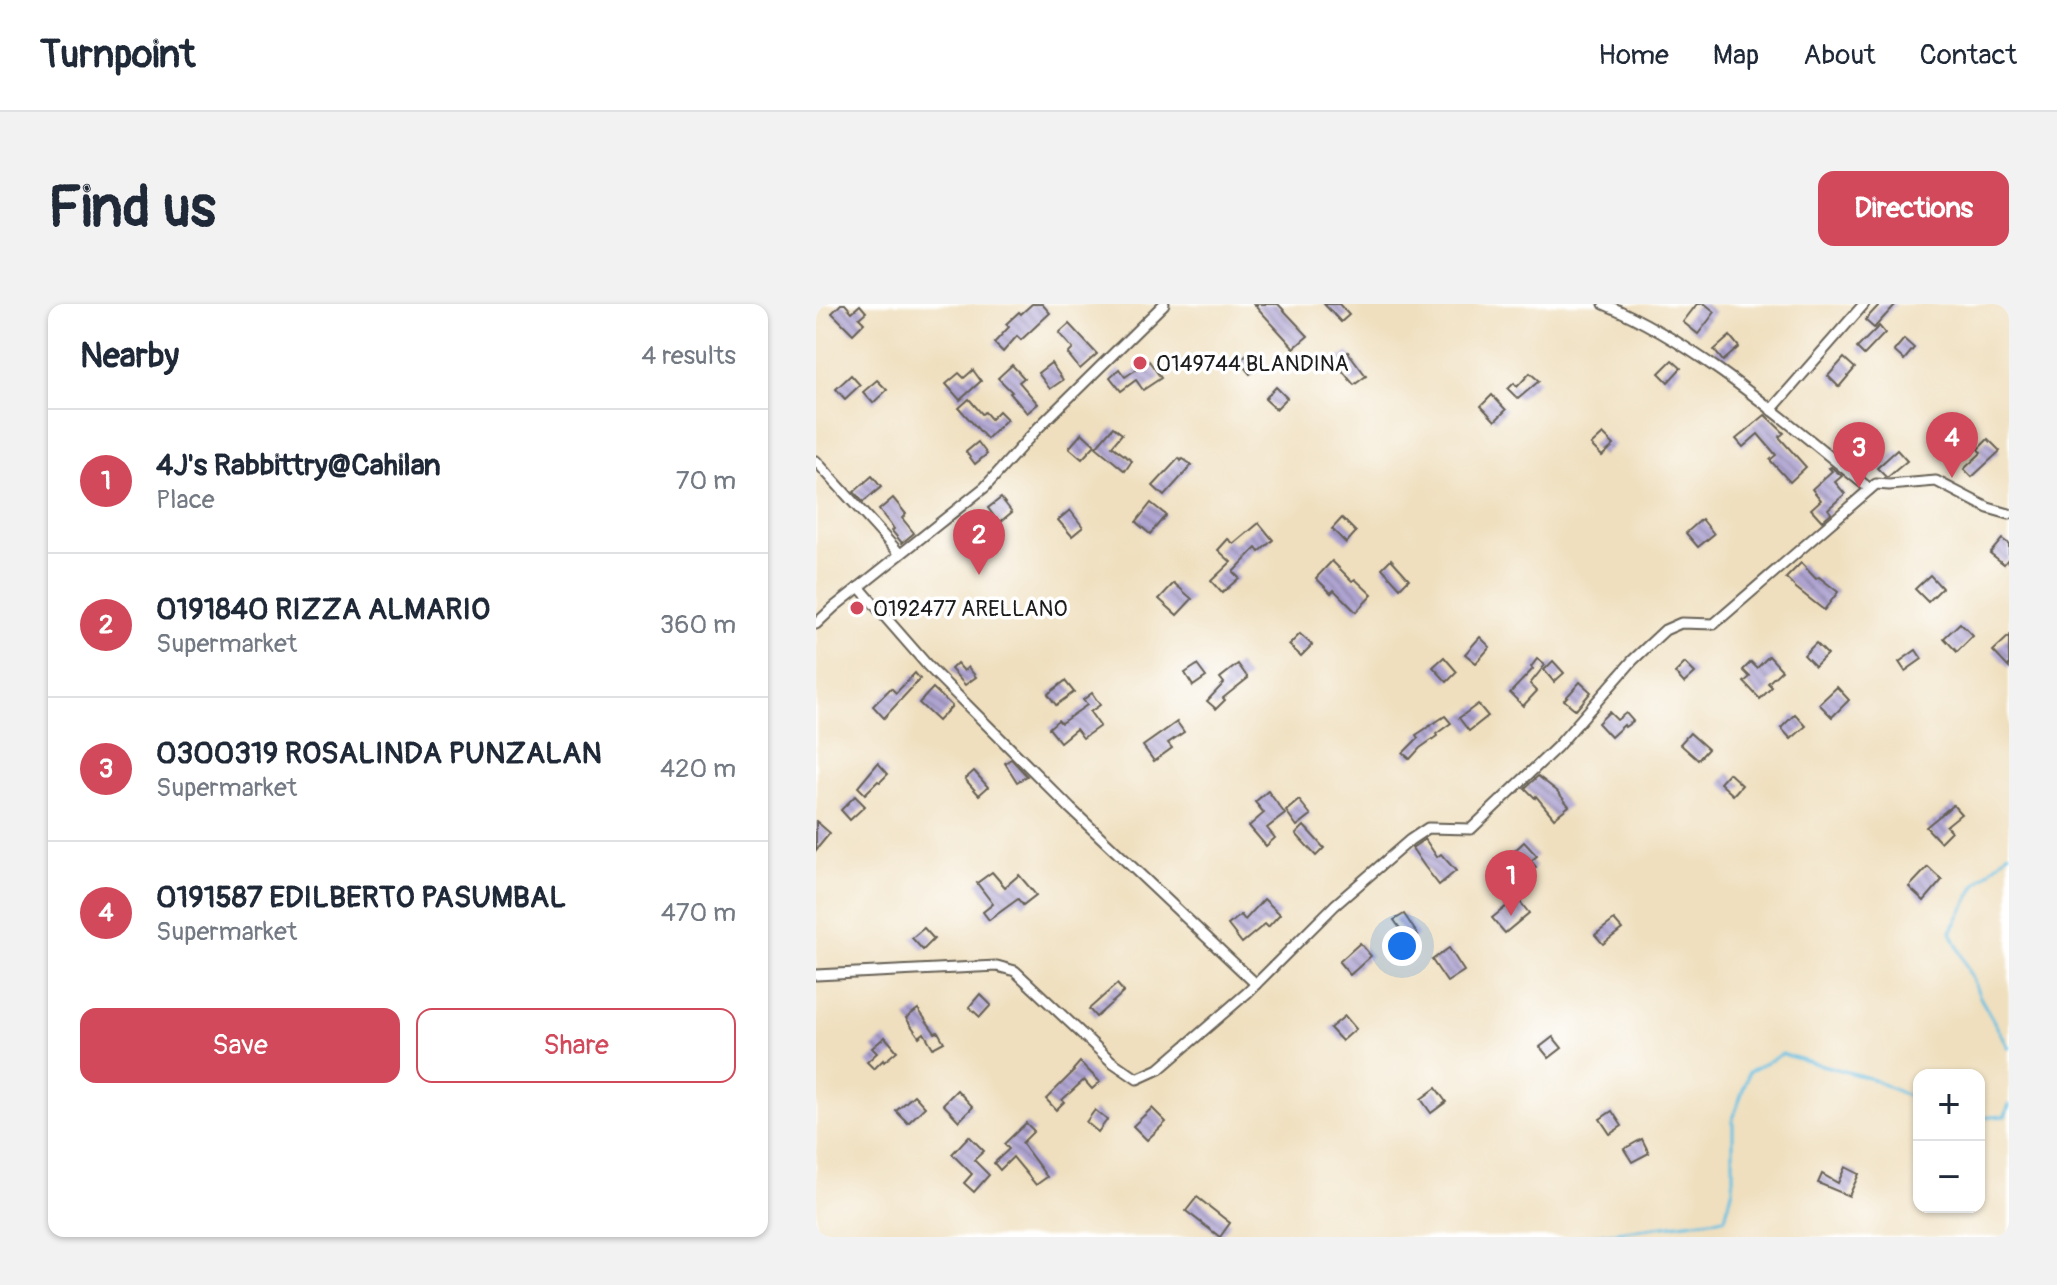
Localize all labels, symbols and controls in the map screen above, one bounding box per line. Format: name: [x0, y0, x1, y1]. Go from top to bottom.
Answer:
text: Turnpoint: [40, 31, 195, 79]
text: Home: [1598, 38, 1669, 73]
text: Map: [1713, 38, 1759, 73]
text: About: [1803, 38, 1876, 73]
text: Contact: [1920, 38, 2017, 73]
button: Directions: [1818, 171, 2009, 246]
text: Find us: [48, 174, 216, 243]
text: Nearby: [80, 335, 179, 378]
text: 4 results: [641, 340, 736, 372]
place label: 0149744 BLANDINA: [1156, 350, 1349, 378]
marker: 0149744 BLANDINA: [1131, 354, 1149, 372]
pin: 4: [1926, 412, 1978, 478]
pin: 3: [1833, 422, 1885, 488]
text: 4J's Rabbittry@Cahilan: [156, 447, 441, 484]
text: 1: [101, 465, 111, 497]
text: 70 m: [676, 465, 736, 497]
text: Place: [156, 484, 215, 516]
pin: 2: [953, 509, 1005, 575]
text: 0191840 RIZZA ALMARIO: [156, 591, 490, 628]
place label: 0192477 ARELLANO: [873, 595, 1067, 623]
marker: 0192477 ARELLANO: [848, 599, 866, 617]
text: 2: [99, 609, 113, 641]
text: 360 m: [660, 609, 736, 641]
text: Supermarket: [156, 628, 297, 660]
text: 0300319 ROSALINDA PUNZALAN: [156, 735, 602, 772]
text: 3: [99, 753, 113, 785]
text: 420 m: [660, 753, 736, 785]
text: Supermarket: [156, 772, 297, 804]
pin: 1: [1485, 850, 1537, 916]
text: 0191587 EDILBERTO PASUMBAL: [156, 879, 566, 916]
text: 4: [98, 897, 114, 929]
text: 470 m: [661, 897, 736, 929]
text: Supermarket: [156, 916, 297, 948]
your location: [1382, 926, 1422, 966]
button: Save: [80, 1008, 400, 1083]
button: Share: [416, 1008, 736, 1083]
map controls: [1913, 1069, 1985, 1213]
button: +: [1913, 1069, 1985, 1141]
button: −: [1913, 1141, 1985, 1213]

